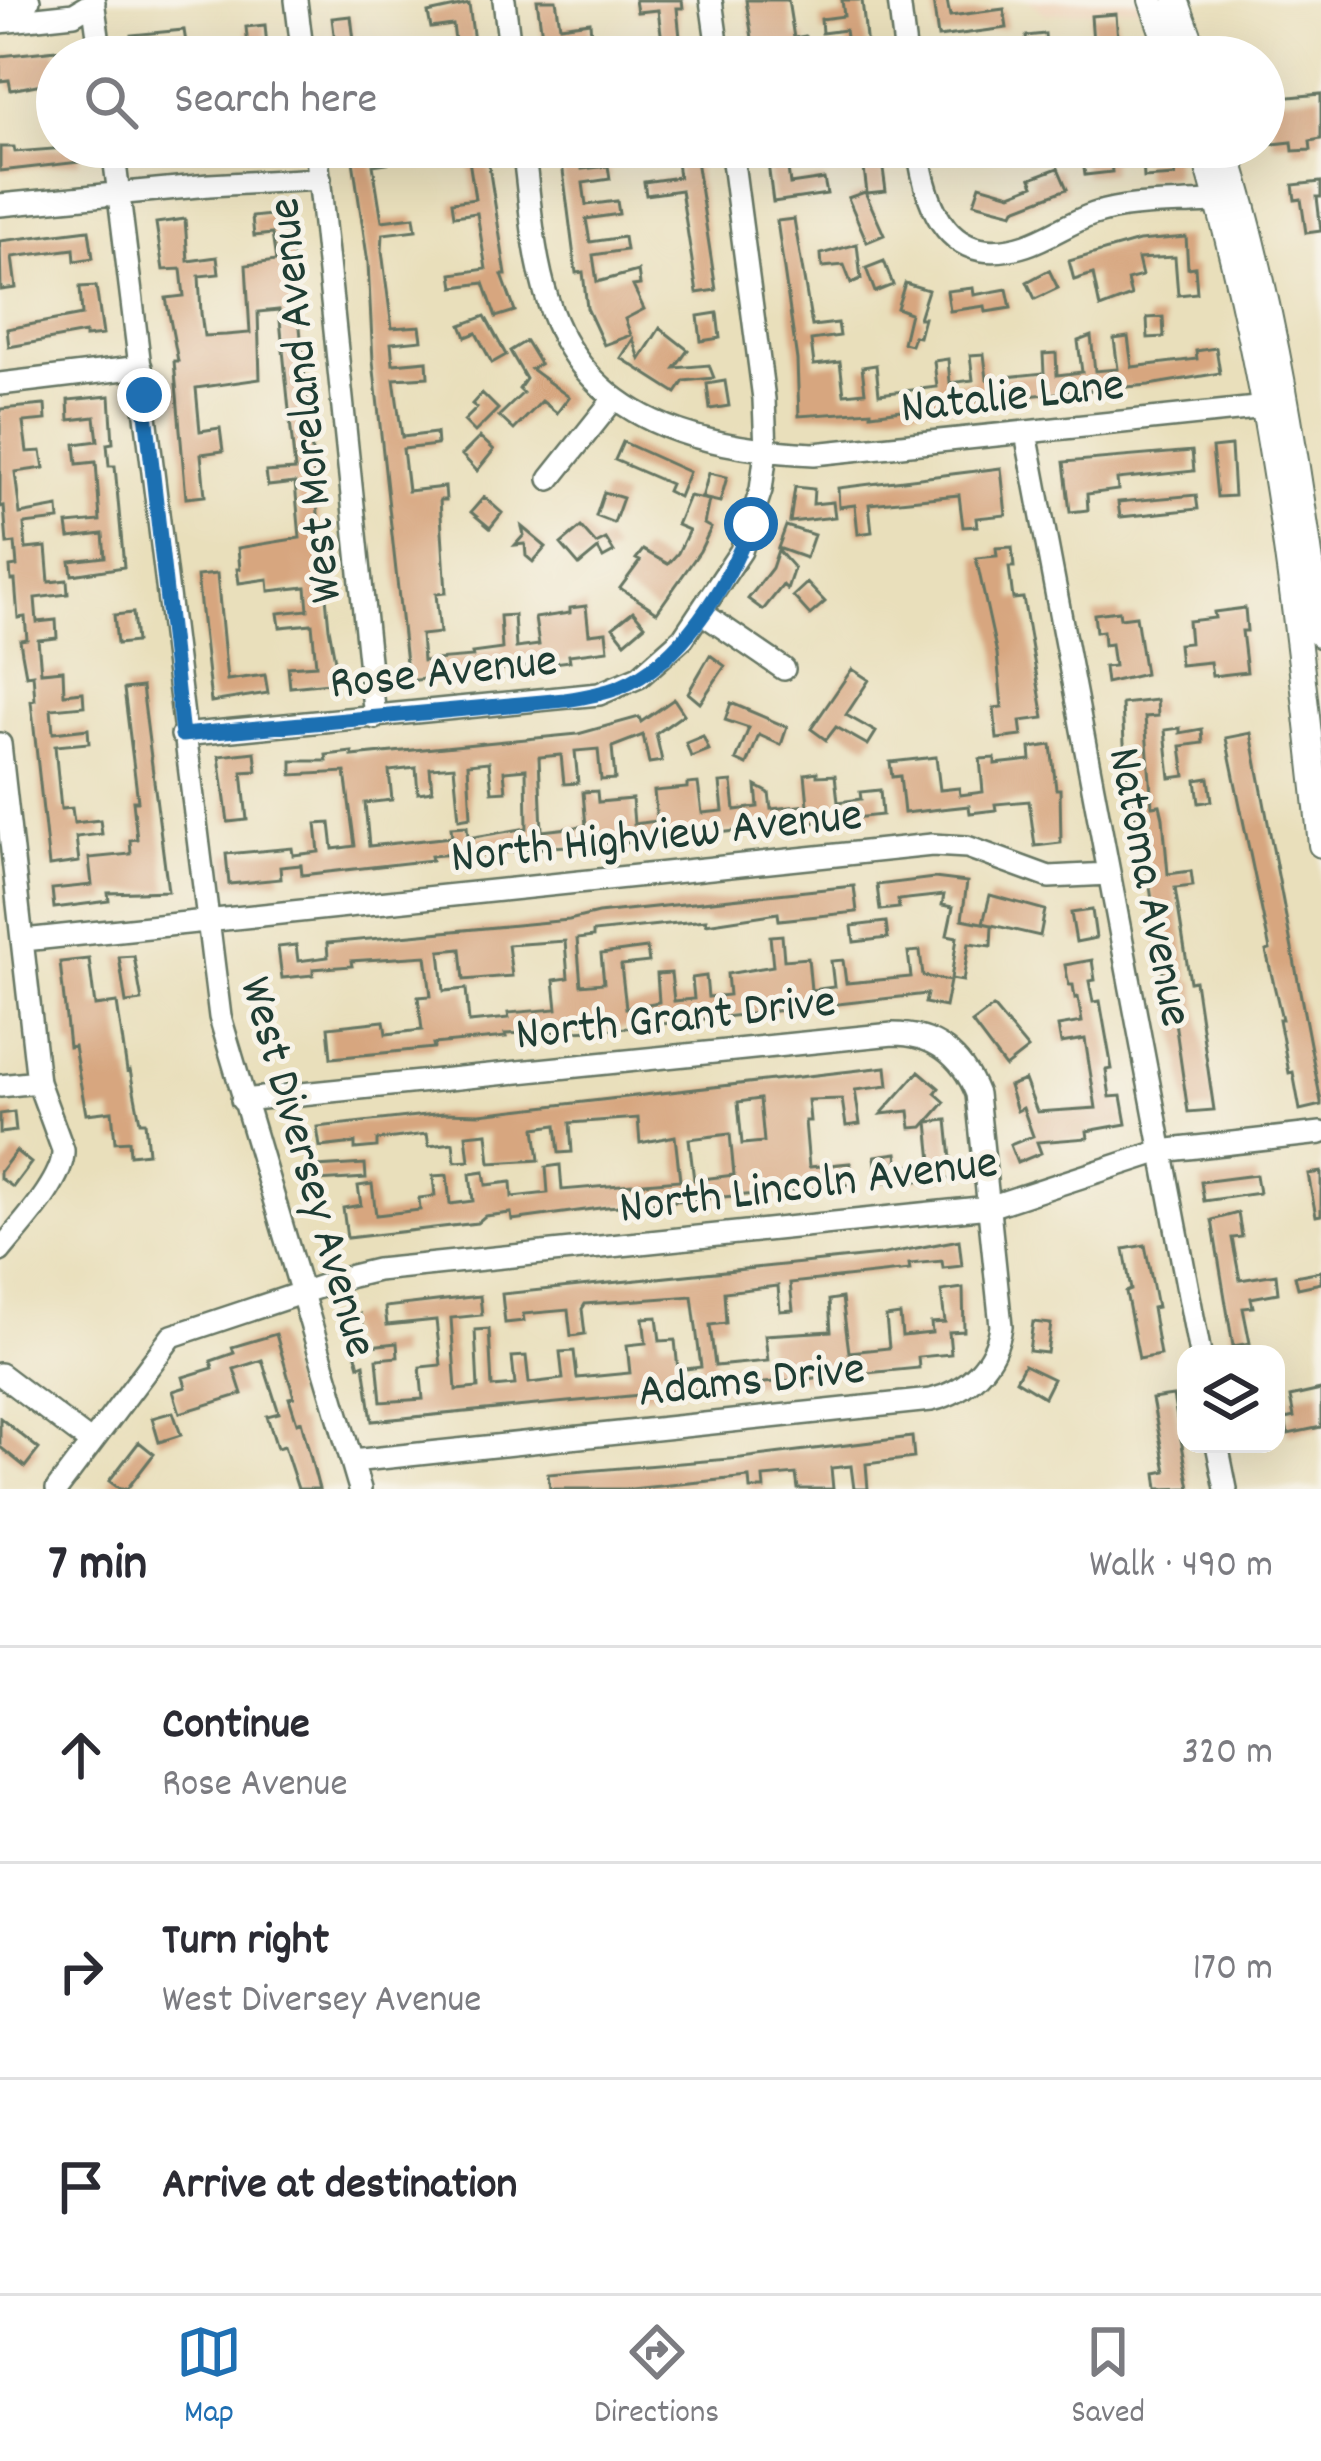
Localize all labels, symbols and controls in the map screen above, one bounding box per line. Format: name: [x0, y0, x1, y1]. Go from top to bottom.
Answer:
search box: [36, 36, 1285, 168]
icon: search: [78, 69, 144, 135]
text: Search here: [174, 70, 377, 134]
street label: West Moreland Avenue: [253, 194, 364, 606]
street label: Natalie Lane: [898, 353, 1128, 445]
route end: [117, 368, 171, 422]
route start: [724, 497, 778, 551]
street label: Rose Avenue: [327, 629, 561, 722]
street label: Natoma Avenue: [1086, 742, 1208, 1033]
street label: North Highview Avenue: [448, 784, 866, 895]
street label: West Diversey Avenue: [217, 970, 392, 1367]
street label: North Grant Drive: [512, 970, 839, 1073]
street label: North Lincoln Avenue: [616, 1131, 1002, 1246]
street label: Adams Drive: [635, 1337, 869, 1430]
map controls: [1177, 1345, 1285, 1453]
button: layers: [1177, 1345, 1285, 1453]
text: 7 min: [48, 1531, 147, 1603]
text: Walk · 490 m: [1089, 1540, 1273, 1595]
text: Continue: [162, 1695, 310, 1759]
icon: ahead: [48, 1722, 114, 1788]
text: 320 m: [1182, 1727, 1273, 1782]
text: Rose Avenue: [162, 1759, 348, 1814]
text: Turn right: [162, 1911, 329, 1975]
icon: right: [48, 1938, 114, 2004]
text: 170 m: [1193, 1943, 1273, 1998]
text: West Diversey Avenue: [162, 1975, 481, 2030]
icon: arrive: [48, 2154, 114, 2220]
text: Arrive at destination: [162, 2155, 517, 2219]
tab: Map: [176, 2319, 242, 2438]
tab: Directions: [594, 2319, 719, 2438]
tab: Saved: [1071, 2319, 1145, 2438]

